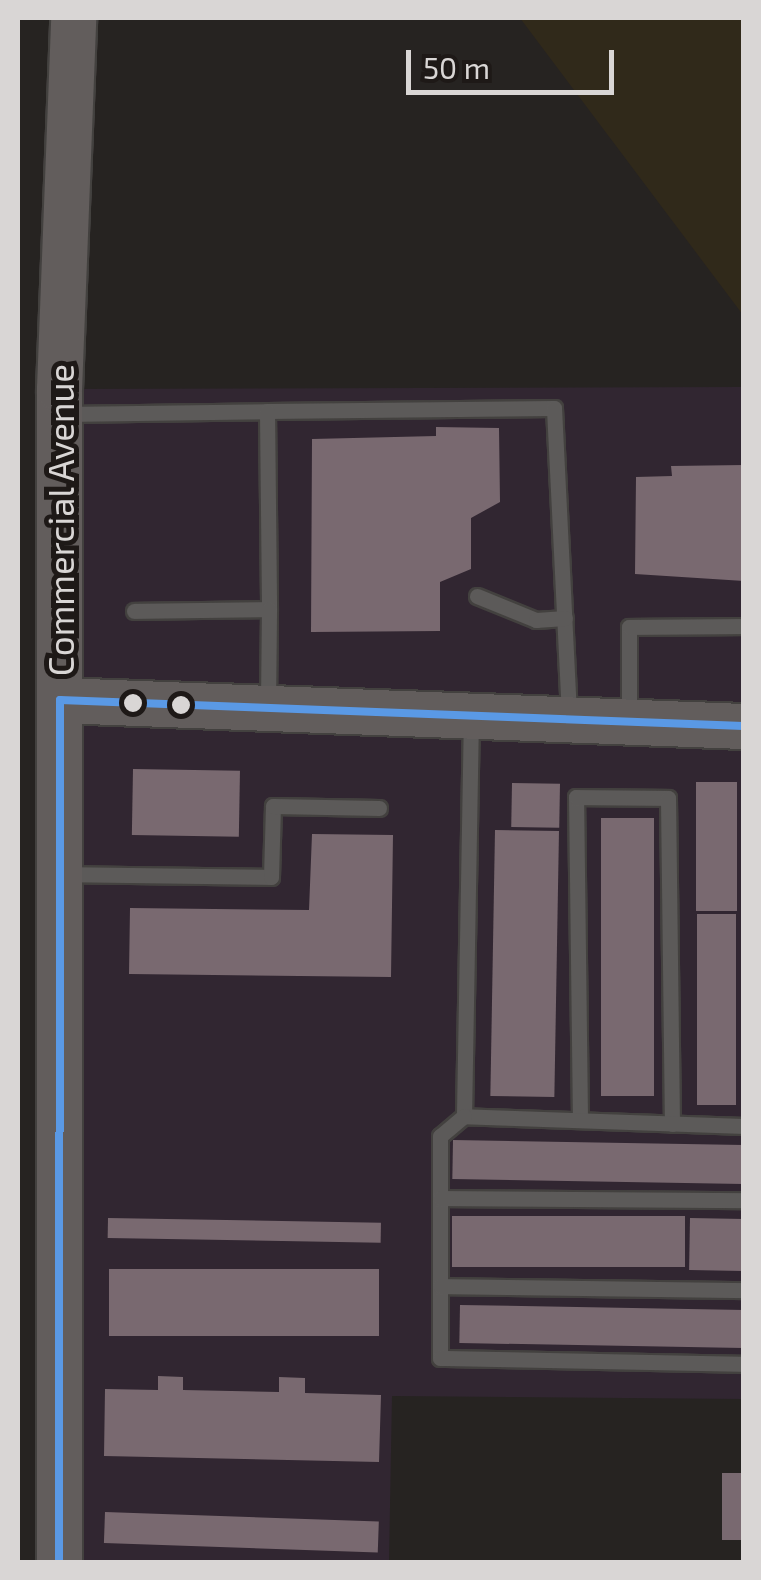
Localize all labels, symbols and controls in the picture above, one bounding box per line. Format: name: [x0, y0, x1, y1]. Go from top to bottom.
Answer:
scale bar: [411, 30, 618, 92]
text: 50 m: [423, 49, 490, 85]
street label: Commercial Avenue: [39, 363, 81, 677]
unlabelled marker: [123, 693, 143, 713]
unlabelled marker: [171, 695, 191, 715]

